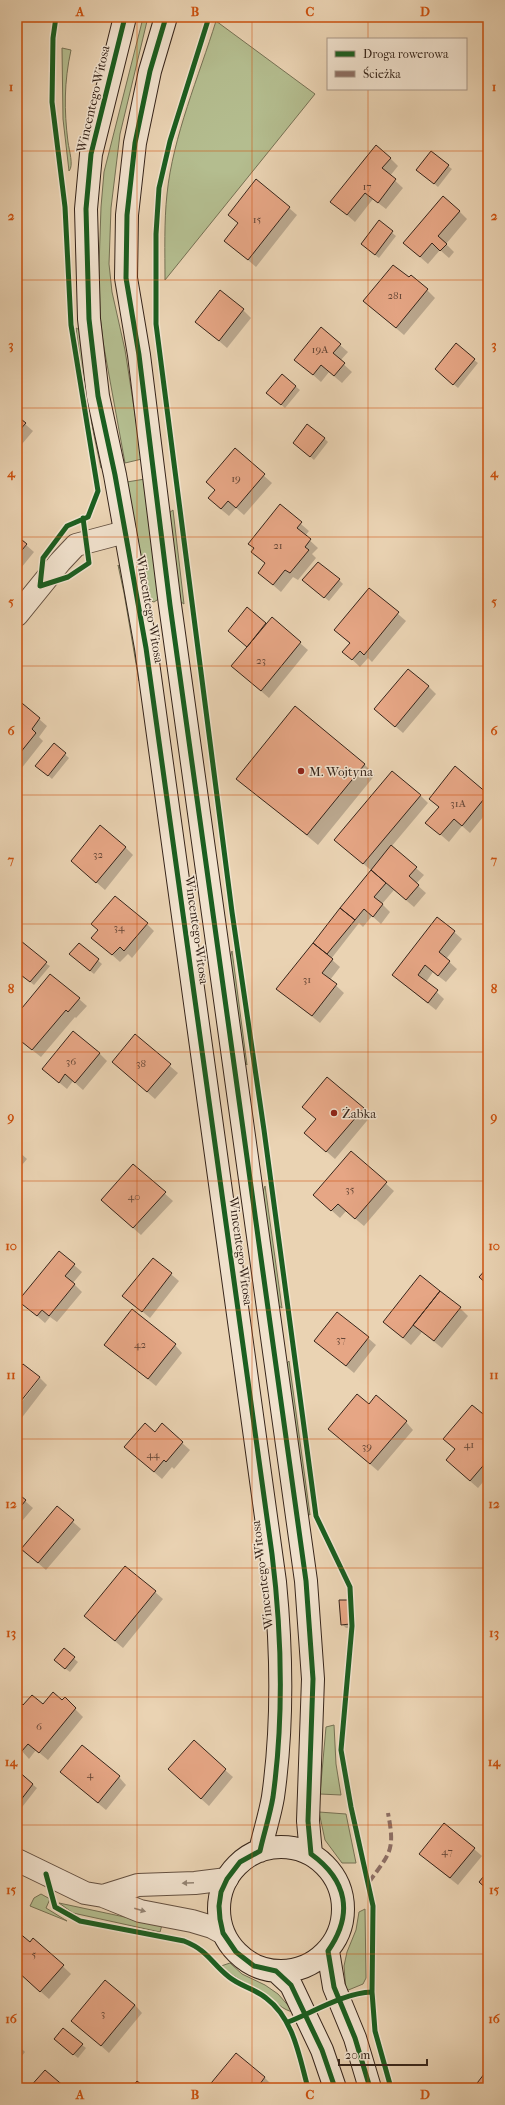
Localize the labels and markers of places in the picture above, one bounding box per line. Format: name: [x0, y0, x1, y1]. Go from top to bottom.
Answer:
place label: M. Wojtyna: [309, 764, 374, 779]
marker: M. Wojtyna: [296, 766, 306, 776]
place label: Żabka: [342, 1106, 377, 1121]
marker: Żabka: [329, 1108, 339, 1118]

